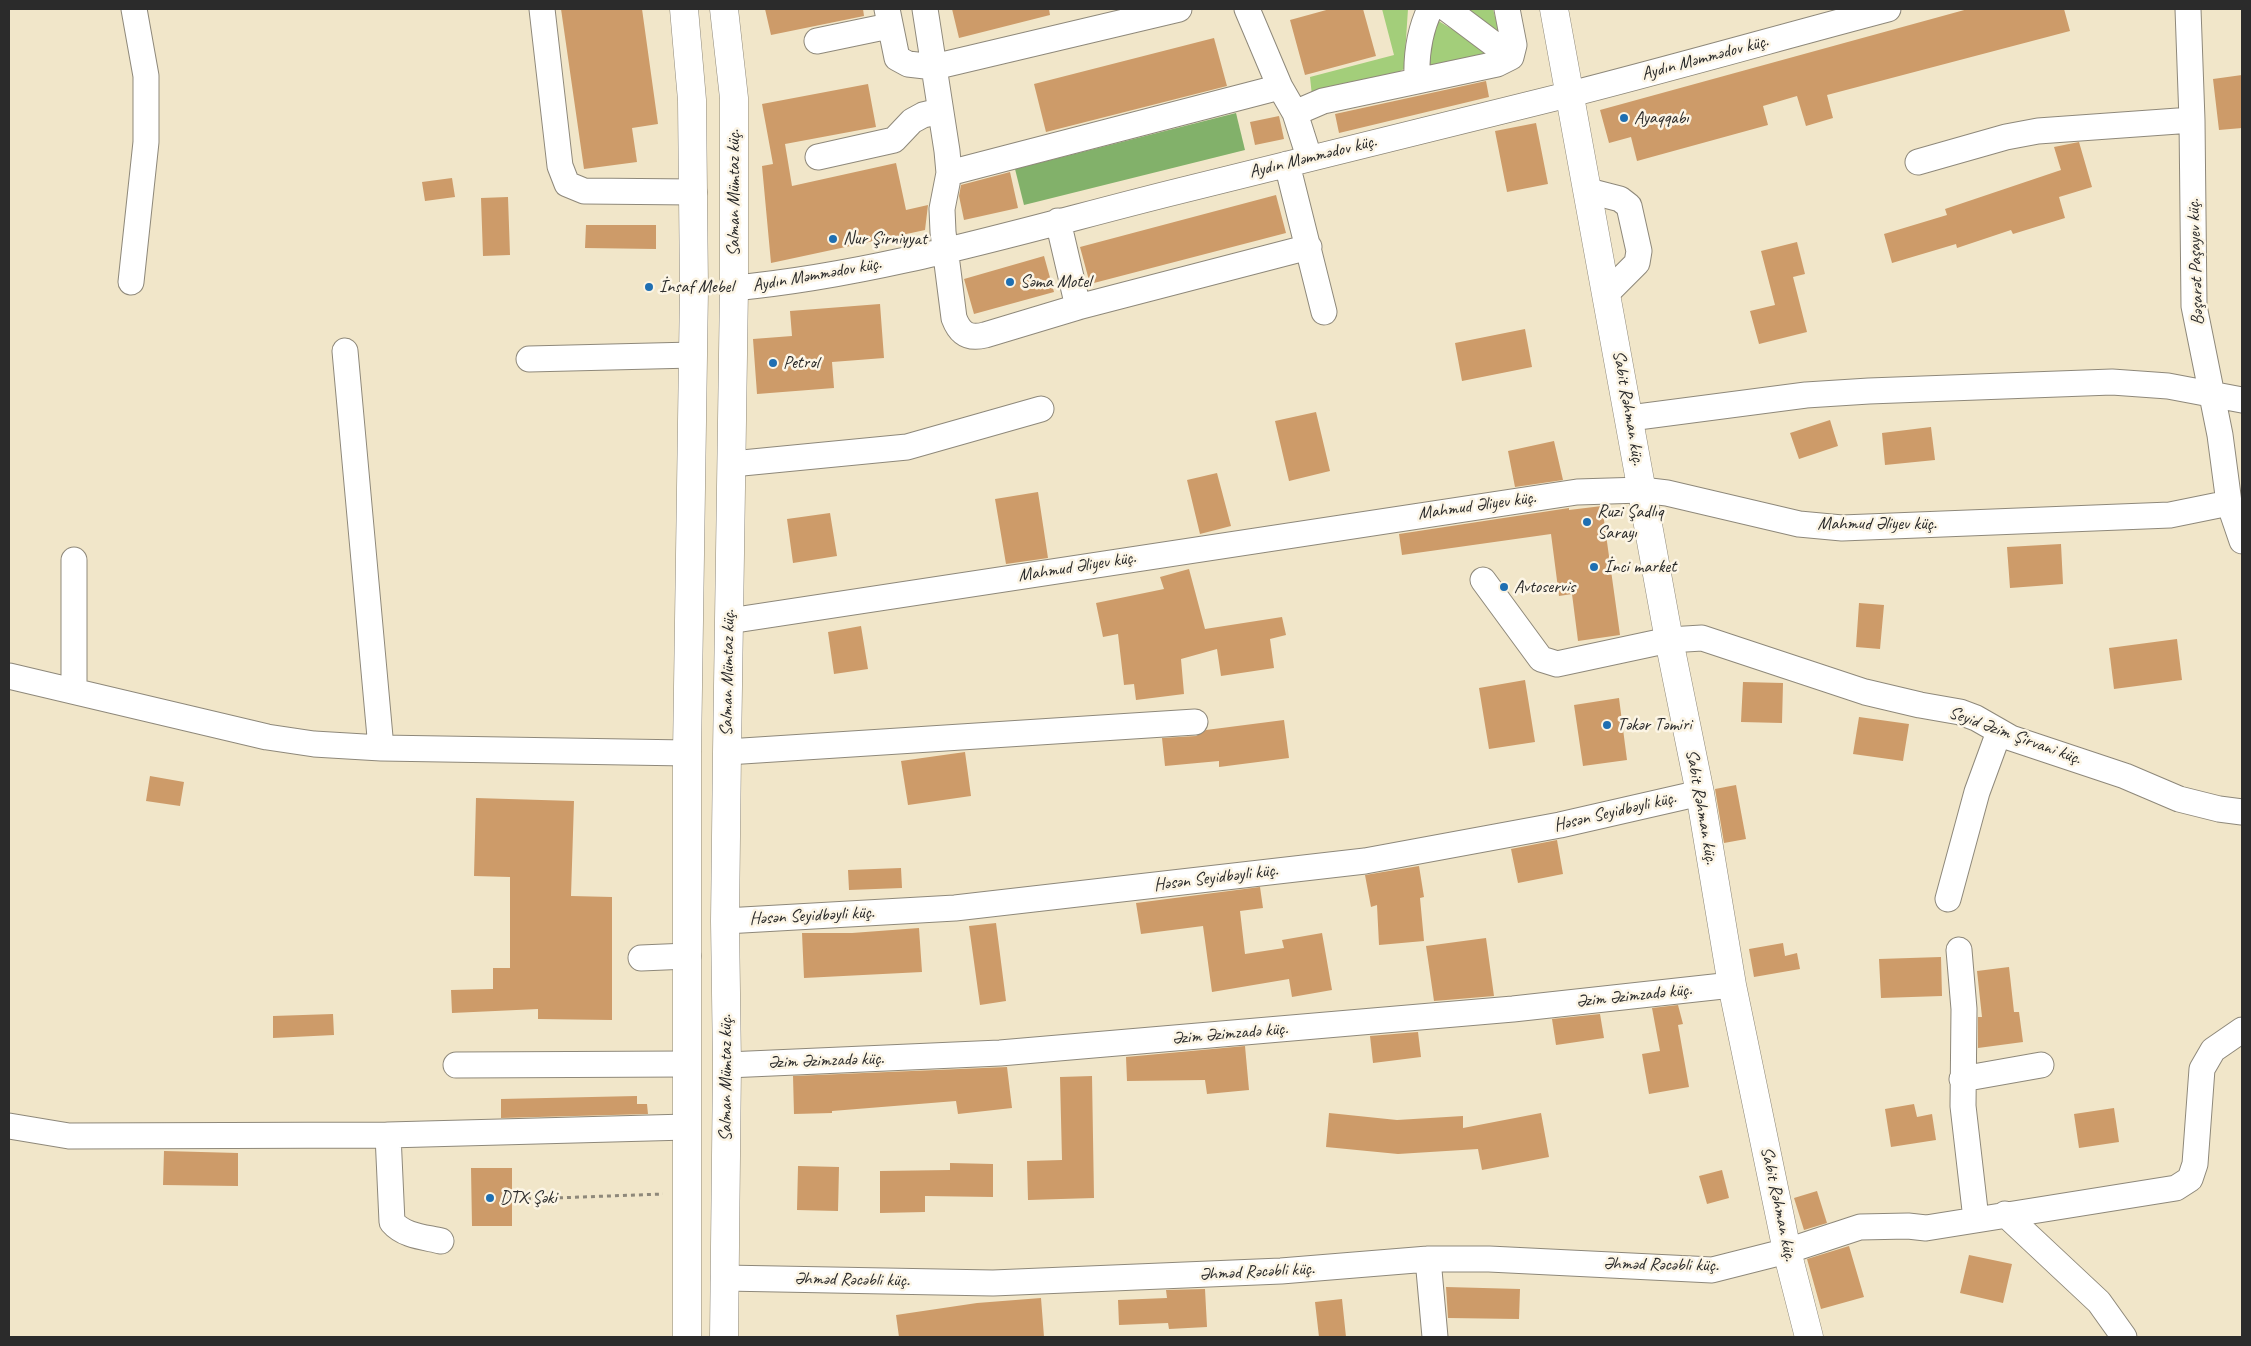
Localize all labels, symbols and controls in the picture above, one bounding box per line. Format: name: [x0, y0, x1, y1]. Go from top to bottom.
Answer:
street label: Aydın Məmmədov küç.: [1639, 31, 1771, 85]
place label: Ayaqqabı: [1634, 107, 1689, 129]
marker: Ayaqqabı: [1618, 112, 1630, 124]
street label: Salman Mümtaz küç.: [723, 130, 745, 256]
street label: Aydın Məmmədov küç.: [1247, 131, 1379, 183]
street label: Bəşarət Paşayev küç.: [2183, 198, 2209, 326]
place label: Nur Şirniyyat: [843, 228, 927, 250]
marker: Nur Şirniyyat: [827, 233, 839, 245]
street label: Aydın Məmmədov küç.: [751, 253, 883, 297]
place label: Səma Motel: [1020, 271, 1091, 293]
place label: İnsaf Mebel: [659, 276, 733, 298]
marker: Səma Motel: [1004, 276, 1016, 288]
marker: İnsaf Mebel: [643, 281, 655, 293]
street label: Sabit Rəhman küç.: [1607, 349, 1649, 467]
place label: Petrol: [783, 352, 819, 374]
marker: Petrol: [767, 357, 779, 369]
street label: Mahmud Əliyev küç.: [1417, 487, 1537, 525]
place label: Ruzi Şadlıq Sarayı: [1597, 501, 1664, 544]
street label: Mahmud Əliyev küç.: [1817, 513, 1937, 535]
marker: Ruzi Şadlıq Sarayı: [1581, 516, 1593, 528]
street label: Mahmud Əliyev küç.: [1016, 547, 1138, 587]
place label: İnci market: [1604, 556, 1676, 578]
marker: İnci market: [1588, 561, 1600, 573]
place label: Avtoservis: [1514, 576, 1575, 598]
marker: Avtoservis: [1498, 581, 1510, 593]
street label: Salman Mümtaz küç.: [716, 609, 740, 737]
street label: Seyid Əzim Şirvani küç.: [1946, 702, 2084, 770]
place label: Təkər Təmiri: [1617, 714, 1692, 736]
marker: Təkər Təmiri: [1601, 719, 1613, 731]
street label: Sabit Rəhman küç.: [1680, 748, 1722, 866]
street label: Həsən Seyidbəyli küç.: [1552, 787, 1678, 837]
street label: Həsən Seyidbəyli küç.: [1153, 860, 1279, 896]
street label: Həsən Seyidbəyli küç.: [749, 902, 875, 930]
street label: Əzim Əzimzadə küç.: [1575, 979, 1693, 1013]
street label: Salman Mümtaz küç.: [715, 1015, 737, 1141]
street label: Əzim Əzimzadə küç.: [1171, 1018, 1289, 1050]
street label: Əzim Əzimzadə küç.: [768, 1048, 884, 1074]
street label: Sabit Rəhman küç.: [1755, 1145, 1801, 1263]
place label: DTX Şəki: [500, 1187, 557, 1209]
marker: DTX Şəki: [484, 1192, 496, 1204]
street label: Əhməd Rəcəbli küç.: [1603, 1253, 1719, 1277]
street label: Əhməd Rəcəbli küç.: [1199, 1258, 1315, 1286]
street label: Əhməd Rəcəbli küç.: [794, 1268, 910, 1292]

